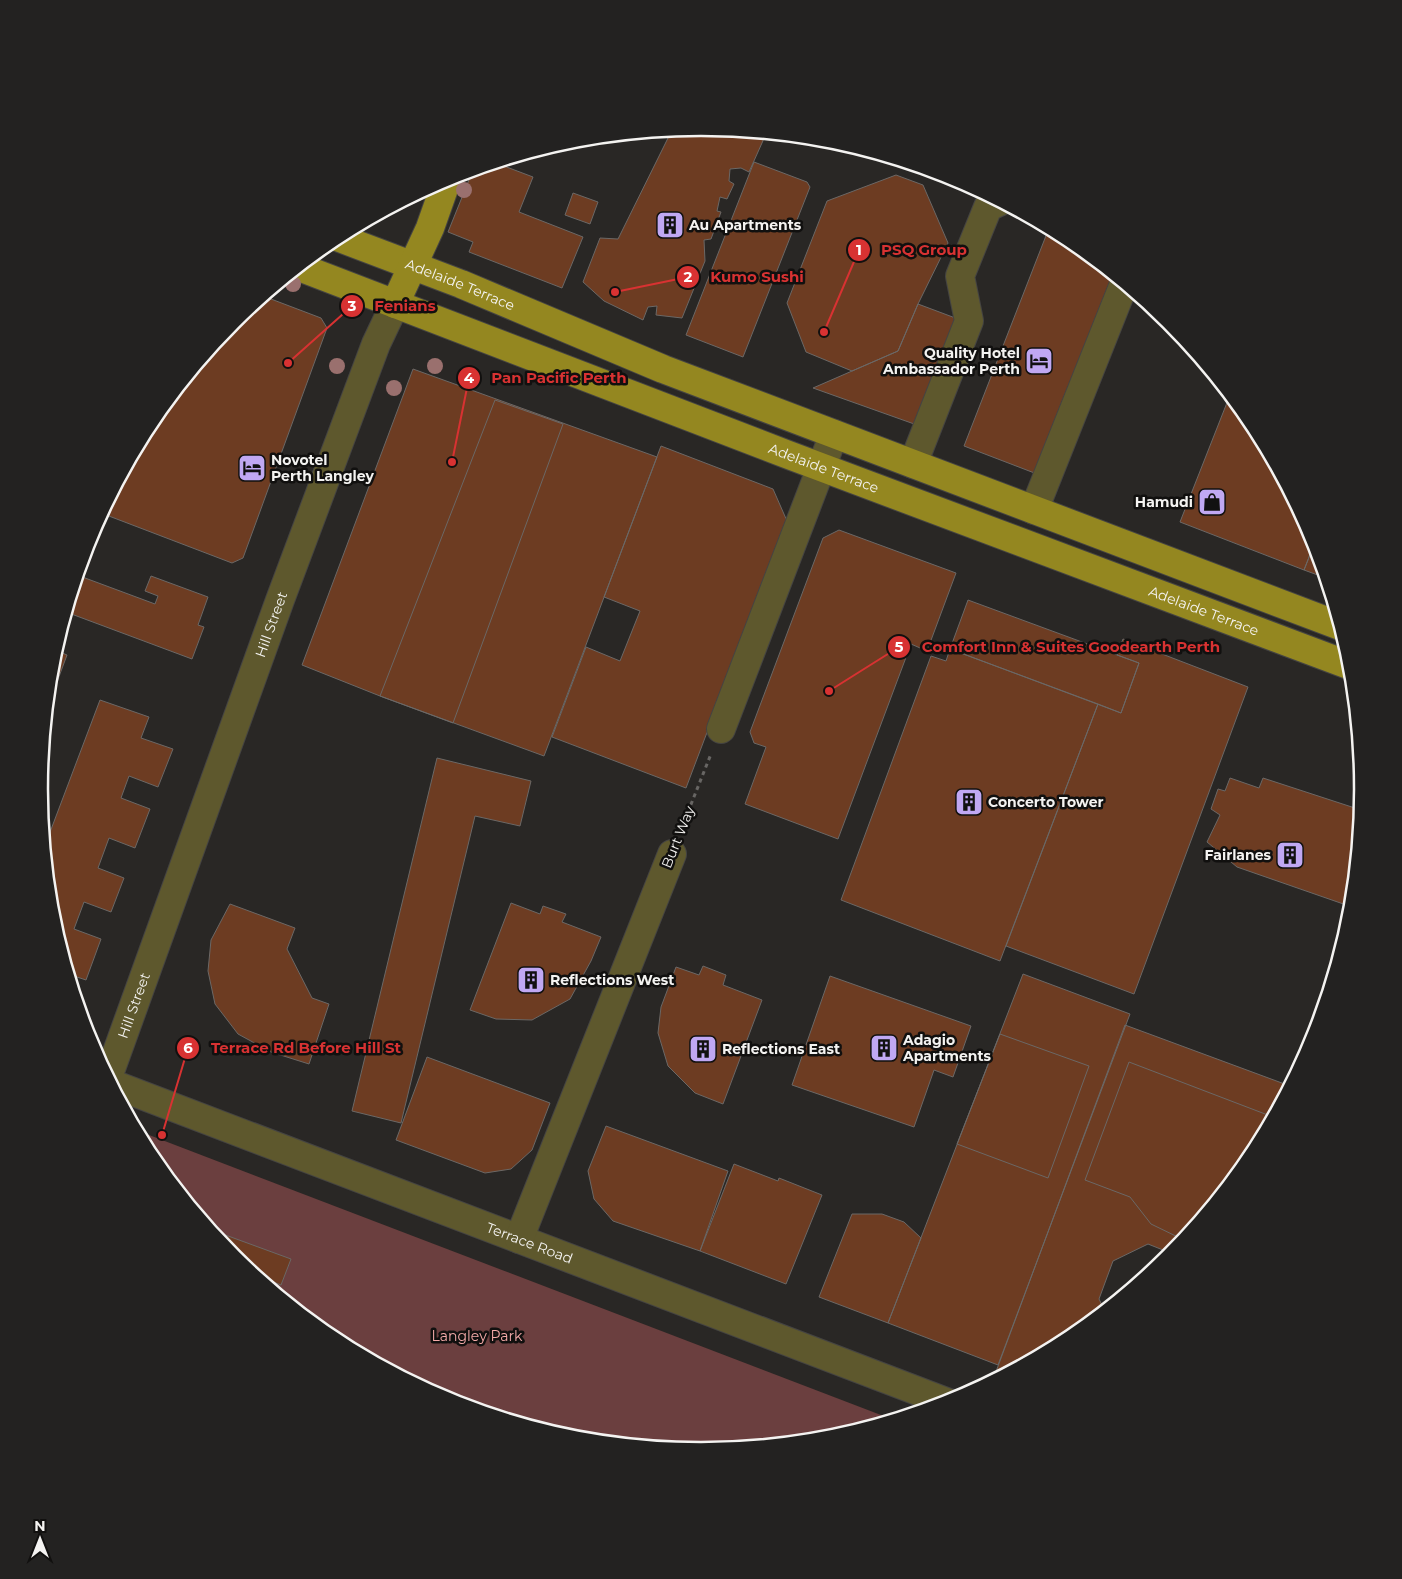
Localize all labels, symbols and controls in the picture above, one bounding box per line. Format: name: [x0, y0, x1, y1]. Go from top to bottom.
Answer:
building icon: Au Apartments: [655, 210, 685, 240]
place label: Au Apartments: [688, 216, 802, 234]
callout: PSQ Group: [846, 235, 977, 265]
text: 1: [856, 240, 862, 259]
text: PSQ Group: [881, 240, 967, 259]
street label: Adelaide Terrace: [403, 255, 517, 315]
callout: Kumo Sushi: [675, 262, 814, 292]
text: 2: [684, 267, 693, 286]
text: Kumo Sushi: [710, 267, 804, 286]
callout: Fenians: [339, 291, 446, 321]
text: 3: [347, 296, 357, 315]
text: Fenians: [374, 296, 436, 315]
place label: Quality Hotel Ambassador Perth: [882, 344, 1020, 378]
hotel icon: Quality Hotel Ambassador Perth: [1024, 346, 1054, 376]
callout: Pan Pacific Perth: [456, 363, 637, 393]
text: 4: [464, 368, 475, 387]
text: Pan Pacific Perth: [491, 368, 627, 387]
street label: Adelaide Terrace: [766, 439, 881, 497]
place label: Novotel Perth Langley: [271, 451, 375, 485]
hotel icon: Novotel Perth Langley: [237, 453, 267, 483]
shop icon: Hamudi: [1197, 487, 1227, 517]
place label: Hamudi: [1135, 493, 1193, 511]
street label: Adelaide Terrace: [1146, 582, 1261, 640]
street label: Hill Street: [251, 589, 291, 660]
callout: Comfort Inn & Suites Goodearth Perth: [886, 632, 1230, 662]
text: 5: [895, 637, 904, 656]
text: Comfort Inn & Suites Goodearth Perth: [922, 637, 1220, 656]
building icon: Concerto Tower: [954, 787, 984, 817]
place label: Concerto Tower: [988, 793, 1104, 811]
street label: Burt Way: [657, 803, 699, 871]
building icon: Fairlanes: [1275, 840, 1305, 870]
place label: Fairlanes: [1205, 846, 1272, 864]
building icon: Reflections West: [516, 965, 546, 995]
street label: Hill Street: [114, 970, 154, 1041]
place label: Reflections West: [550, 971, 674, 989]
place label: Adagio Apartments: [902, 1031, 992, 1065]
callout: Terrace Rd Before Hill St: [176, 1033, 411, 1063]
building icon: Adagio Apartments: [869, 1033, 899, 1063]
building icon: Reflections East: [688, 1034, 718, 1064]
text: 6: [183, 1038, 193, 1057]
text: Terrace Rd Before Hill St: [211, 1038, 402, 1057]
place label: Reflections East: [722, 1040, 840, 1058]
street label: Terrace Road: [484, 1218, 575, 1268]
park label: Langley Park: [432, 1327, 523, 1345]
north arrow: [15, 1514, 65, 1564]
text: N: [34, 1517, 46, 1535]

